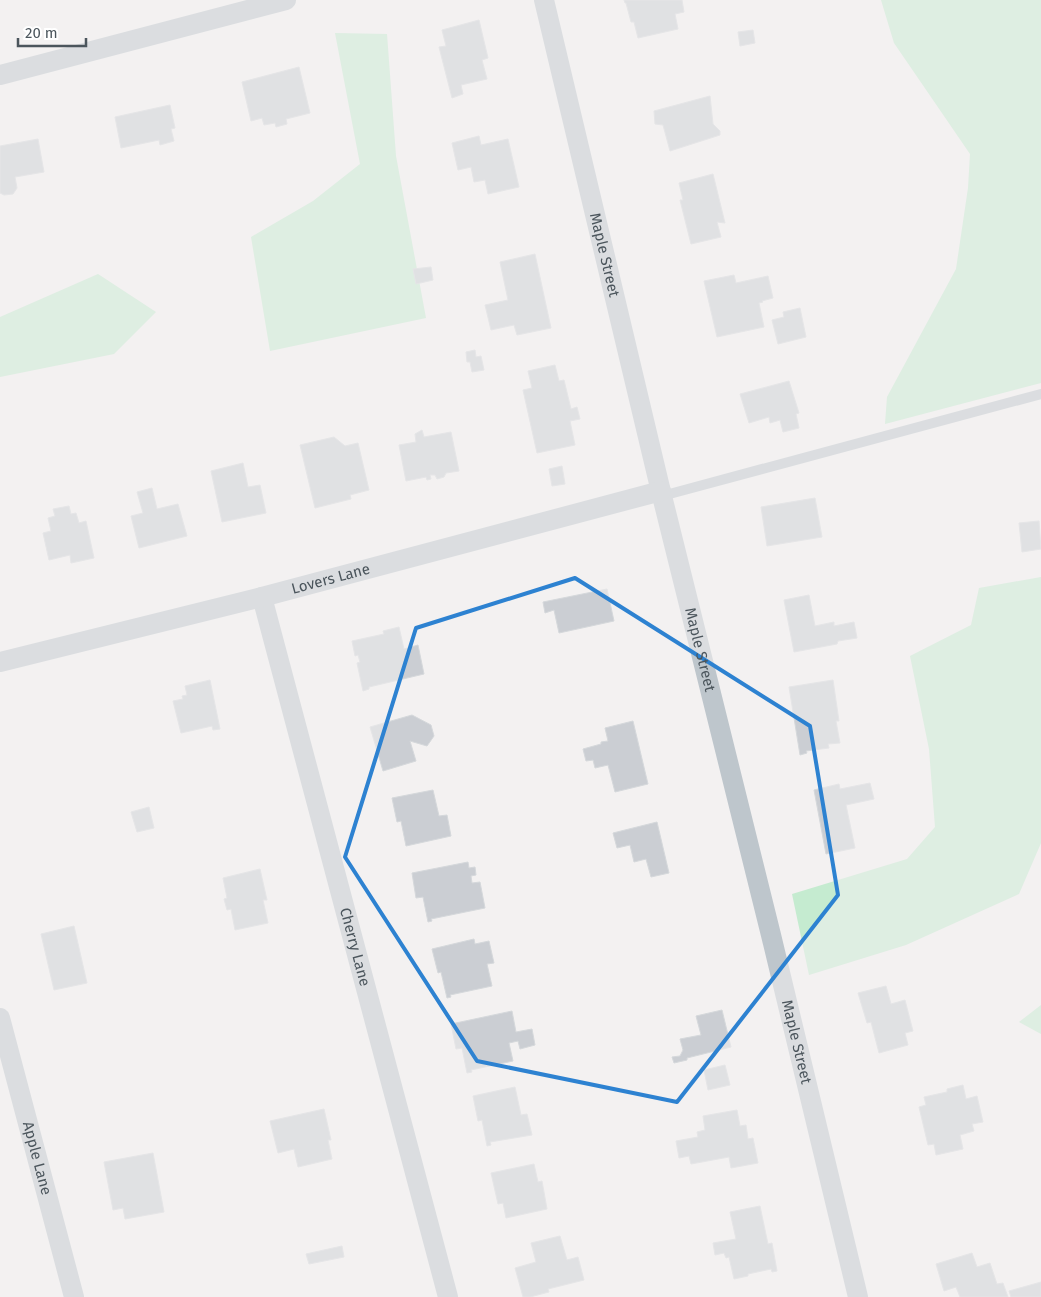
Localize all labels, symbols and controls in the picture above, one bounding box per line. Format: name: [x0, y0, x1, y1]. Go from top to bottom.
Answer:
scale bar: [18, 15, 85, 47]
text: 20 m: [25, 24, 58, 42]
street label: Maple Street: [586, 211, 623, 299]
street label: Lovers Lane: [290, 560, 372, 598]
street label: Maple Street: [681, 606, 719, 694]
street label: Cherry Lane: [336, 906, 374, 988]
street label: Maple Street: [778, 998, 816, 1086]
street label: Apple Lane: [19, 1119, 56, 1197]

